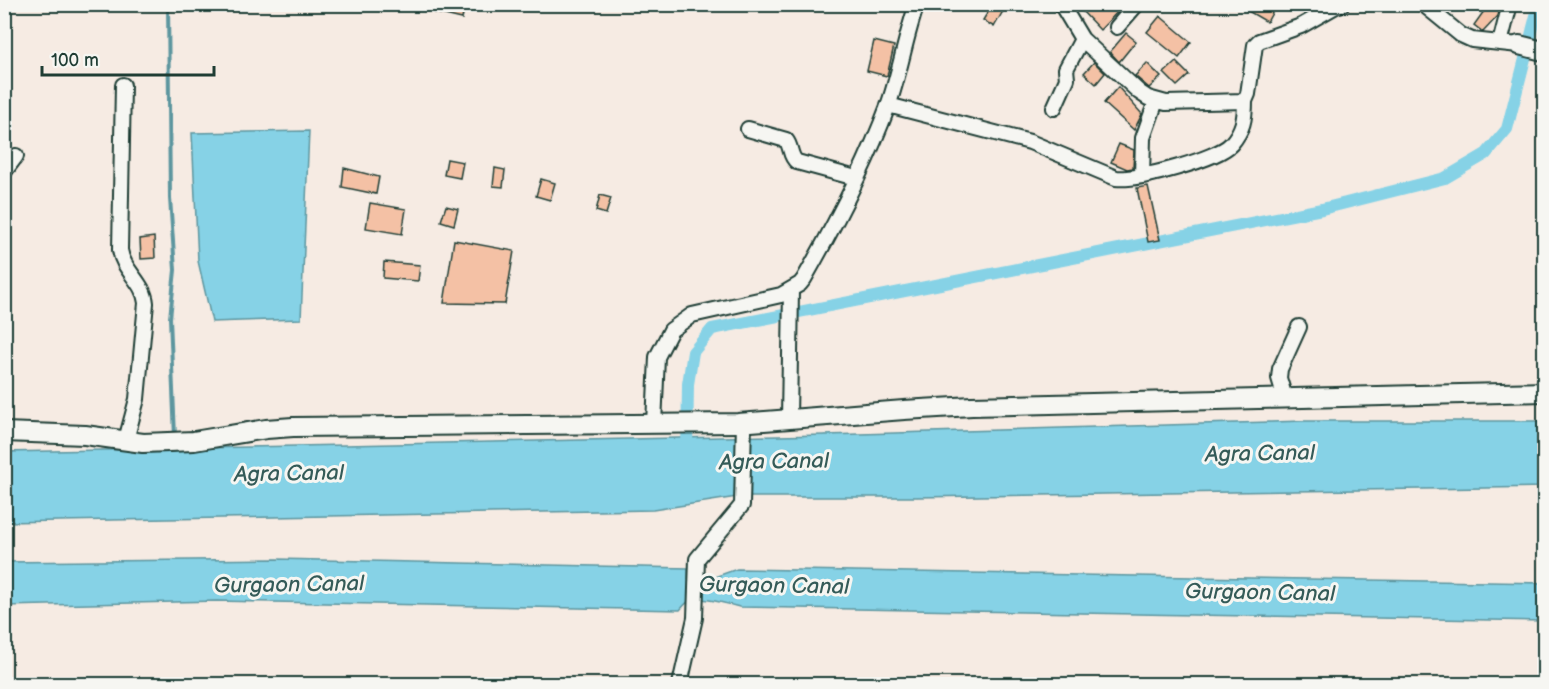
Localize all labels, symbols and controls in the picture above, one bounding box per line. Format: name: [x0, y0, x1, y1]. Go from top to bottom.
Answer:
scale bar: [42, 39, 214, 77]
text: 100 m: [51, 50, 99, 71]
water label: Agra Canal: [1204, 440, 1316, 468]
water label: Agra Canal: [718, 448, 830, 476]
water label: Agra Canal: [233, 460, 345, 488]
water label: Gurgaon Canal: [214, 570, 365, 600]
water label: Gurgaon Canal: [699, 571, 850, 601]
water label: Gurgaon Canal: [1185, 578, 1336, 608]

